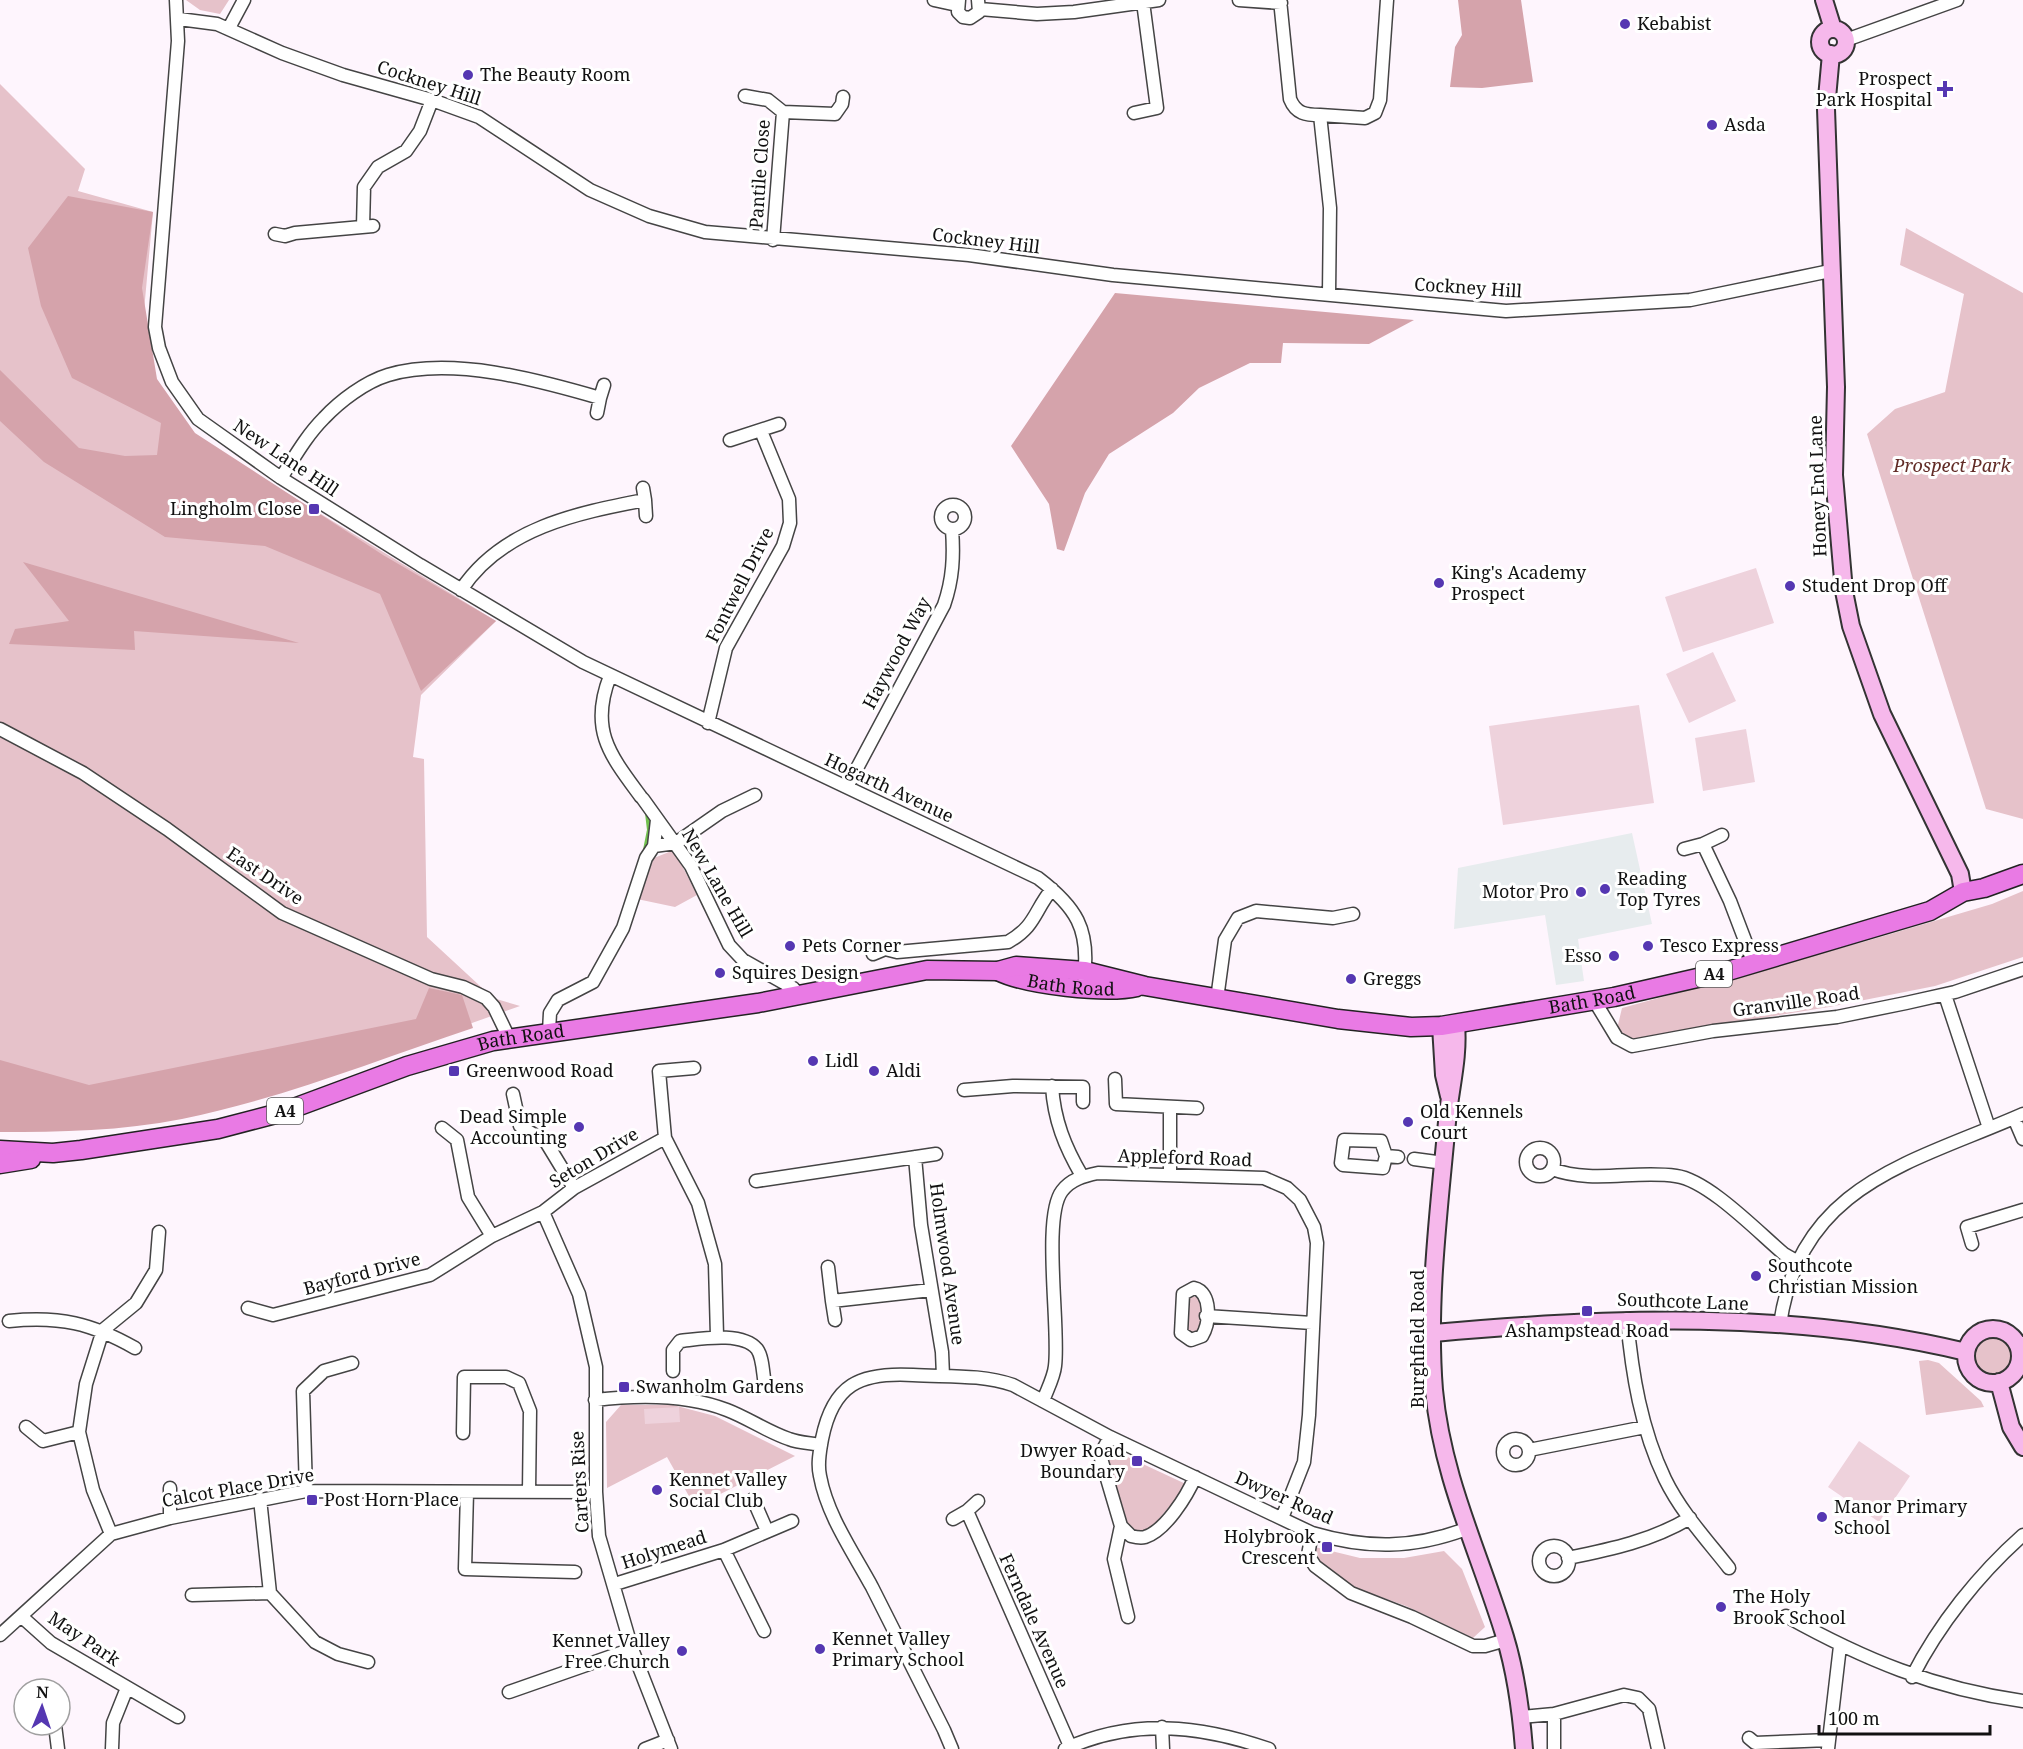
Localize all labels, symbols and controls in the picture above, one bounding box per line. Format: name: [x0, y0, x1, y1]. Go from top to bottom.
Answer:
place label: Kebabist: [1637, 11, 1711, 35]
marker: Kebabist: [1618, 17, 1632, 31]
street label: Cockney Hill: [374, 54, 485, 110]
place label: The Beauty Room: [480, 62, 631, 86]
place label: Prospect Park Hospital: [1816, 66, 1932, 111]
marker: The Beauty Room: [461, 68, 475, 82]
marker: Prospect Park Hospital: [1936, 80, 1954, 98]
place label: Asda: [1724, 112, 1766, 136]
marker: Asda: [1705, 118, 1719, 132]
street label: Pantile Close: [743, 119, 775, 229]
street label: Cockney Hill: [931, 222, 1042, 259]
street label: Cockney Hill: [1413, 271, 1523, 303]
street label: New Lane Hill: [229, 413, 344, 501]
street label: Honey End Lane: [1803, 415, 1831, 557]
park label: Prospect Park: [1892, 453, 2011, 477]
place label: Lingholm Close: [170, 496, 302, 520]
marker: Lingholm Close: [307, 502, 321, 516]
street label: Fontwell Drive: [700, 523, 779, 646]
place label: King's Academy Prospect: [1451, 560, 1587, 605]
place label: Student Drop Off: [1802, 573, 1948, 597]
marker: King's Academy Prospect: [1432, 576, 1446, 590]
marker: Student Drop Off: [1783, 579, 1797, 593]
street label: Haywood Way: [856, 592, 936, 713]
street label: Hogarth Avenue: [821, 747, 958, 827]
street label: New Lane Hill: [677, 824, 759, 942]
street label: East Drive: [222, 841, 309, 910]
place label: Reading Top Tyres: [1617, 866, 1701, 911]
place label: Motor Pro: [1482, 879, 1569, 903]
marker: Reading Top Tyres: [1598, 882, 1612, 896]
marker: Motor Pro: [1574, 885, 1588, 899]
place label: Pets Corner: [802, 933, 902, 957]
place label: Tesco Express: [1660, 933, 1779, 957]
marker: Pets Corner: [783, 939, 797, 953]
marker: Tesco Express: [1641, 939, 1655, 953]
place label: Esso: [1564, 943, 1602, 967]
marker: Esso: [1607, 949, 1621, 963]
place label: Squires Design: [732, 960, 859, 984]
road number: A4: [1696, 961, 1732, 987]
marker: Squires Design: [713, 966, 727, 980]
place label: Greggs: [1363, 966, 1421, 990]
street label: Bath Road: [1025, 968, 1115, 1000]
marker: Greggs: [1344, 972, 1358, 986]
street label: Bath Road: [1547, 979, 1638, 1019]
street label: Granville Road: [1731, 980, 1861, 1022]
street label: Bath Road: [474, 1018, 566, 1056]
place label: Lidl: [825, 1048, 859, 1072]
marker: Lidl: [806, 1054, 820, 1068]
place label: Greenwood Road: [466, 1058, 614, 1082]
place label: Aldi: [886, 1058, 921, 1082]
marker: Greenwood Road: [447, 1064, 461, 1078]
marker: Aldi: [867, 1064, 881, 1078]
road number: A4: [267, 1098, 303, 1124]
place label: Old Kennels Court: [1420, 1099, 1523, 1144]
place label: Dead Simple Accounting: [460, 1104, 567, 1149]
marker: Old Kennels Court: [1401, 1115, 1415, 1129]
marker: Dead Simple Accounting: [572, 1120, 586, 1134]
street label: Seton Drive: [545, 1121, 642, 1193]
street label: Appleford Road: [1117, 1143, 1253, 1171]
street label: Holmwood Avenue: [925, 1181, 971, 1347]
street label: Bayford Drive: [301, 1246, 423, 1300]
place label: Southcote Christian Mission: [1768, 1253, 1918, 1298]
street label: Burghfield Road: [1405, 1269, 1429, 1409]
marker: Southcote Christian Mission: [1749, 1269, 1763, 1283]
street label: Southcote Lane: [1617, 1287, 1749, 1315]
marker: Ashampstead Road: [1580, 1304, 1594, 1318]
place label: Ashampstead Road: [1505, 1318, 1669, 1342]
place label: Swanholm Gardens: [636, 1374, 804, 1398]
marker: Swanholm Gardens: [617, 1380, 631, 1394]
street label: Carters Rise: [564, 1430, 594, 1534]
place label: Dwyer Road Boundary: [1020, 1438, 1126, 1483]
marker: Dwyer Road Boundary: [1130, 1454, 1144, 1468]
street label: Calcot Place Drive: [160, 1462, 316, 1512]
street label: Dwyer Road: [1232, 1465, 1337, 1529]
place label: Kennet Valley Social Club: [669, 1467, 788, 1512]
marker: Kennet Valley Social Club: [650, 1483, 664, 1497]
place label: Post Horn Place: [324, 1487, 459, 1511]
marker: Post Horn Place: [305, 1493, 319, 1507]
place label: Manor Primary School: [1834, 1494, 1968, 1539]
marker: Manor Primary School: [1815, 1510, 1829, 1524]
street label: Holymead: [618, 1524, 709, 1574]
place label: Holybrook Crescent: [1224, 1524, 1315, 1569]
marker: Holybrook Crescent: [1320, 1540, 1334, 1554]
street label: Ferndale Avenue: [994, 1549, 1075, 1692]
place label: The Holy Brook School: [1733, 1584, 1846, 1629]
marker: The Holy Brook School: [1714, 1600, 1728, 1614]
street label: May Park: [44, 1605, 125, 1671]
place label: Kennet Valley Primary School: [832, 1626, 964, 1671]
place label: Kennet Valley Free Church: [552, 1628, 671, 1673]
marker: Kennet Valley Primary School: [813, 1642, 827, 1656]
marker: Kennet Valley Free Church: [675, 1644, 689, 1658]
north arrow: [12, 1677, 72, 1737]
text: N: [36, 1681, 50, 1703]
scale bar: [1819, 1698, 1990, 1736]
text: 100 m: [1828, 1706, 1880, 1730]

